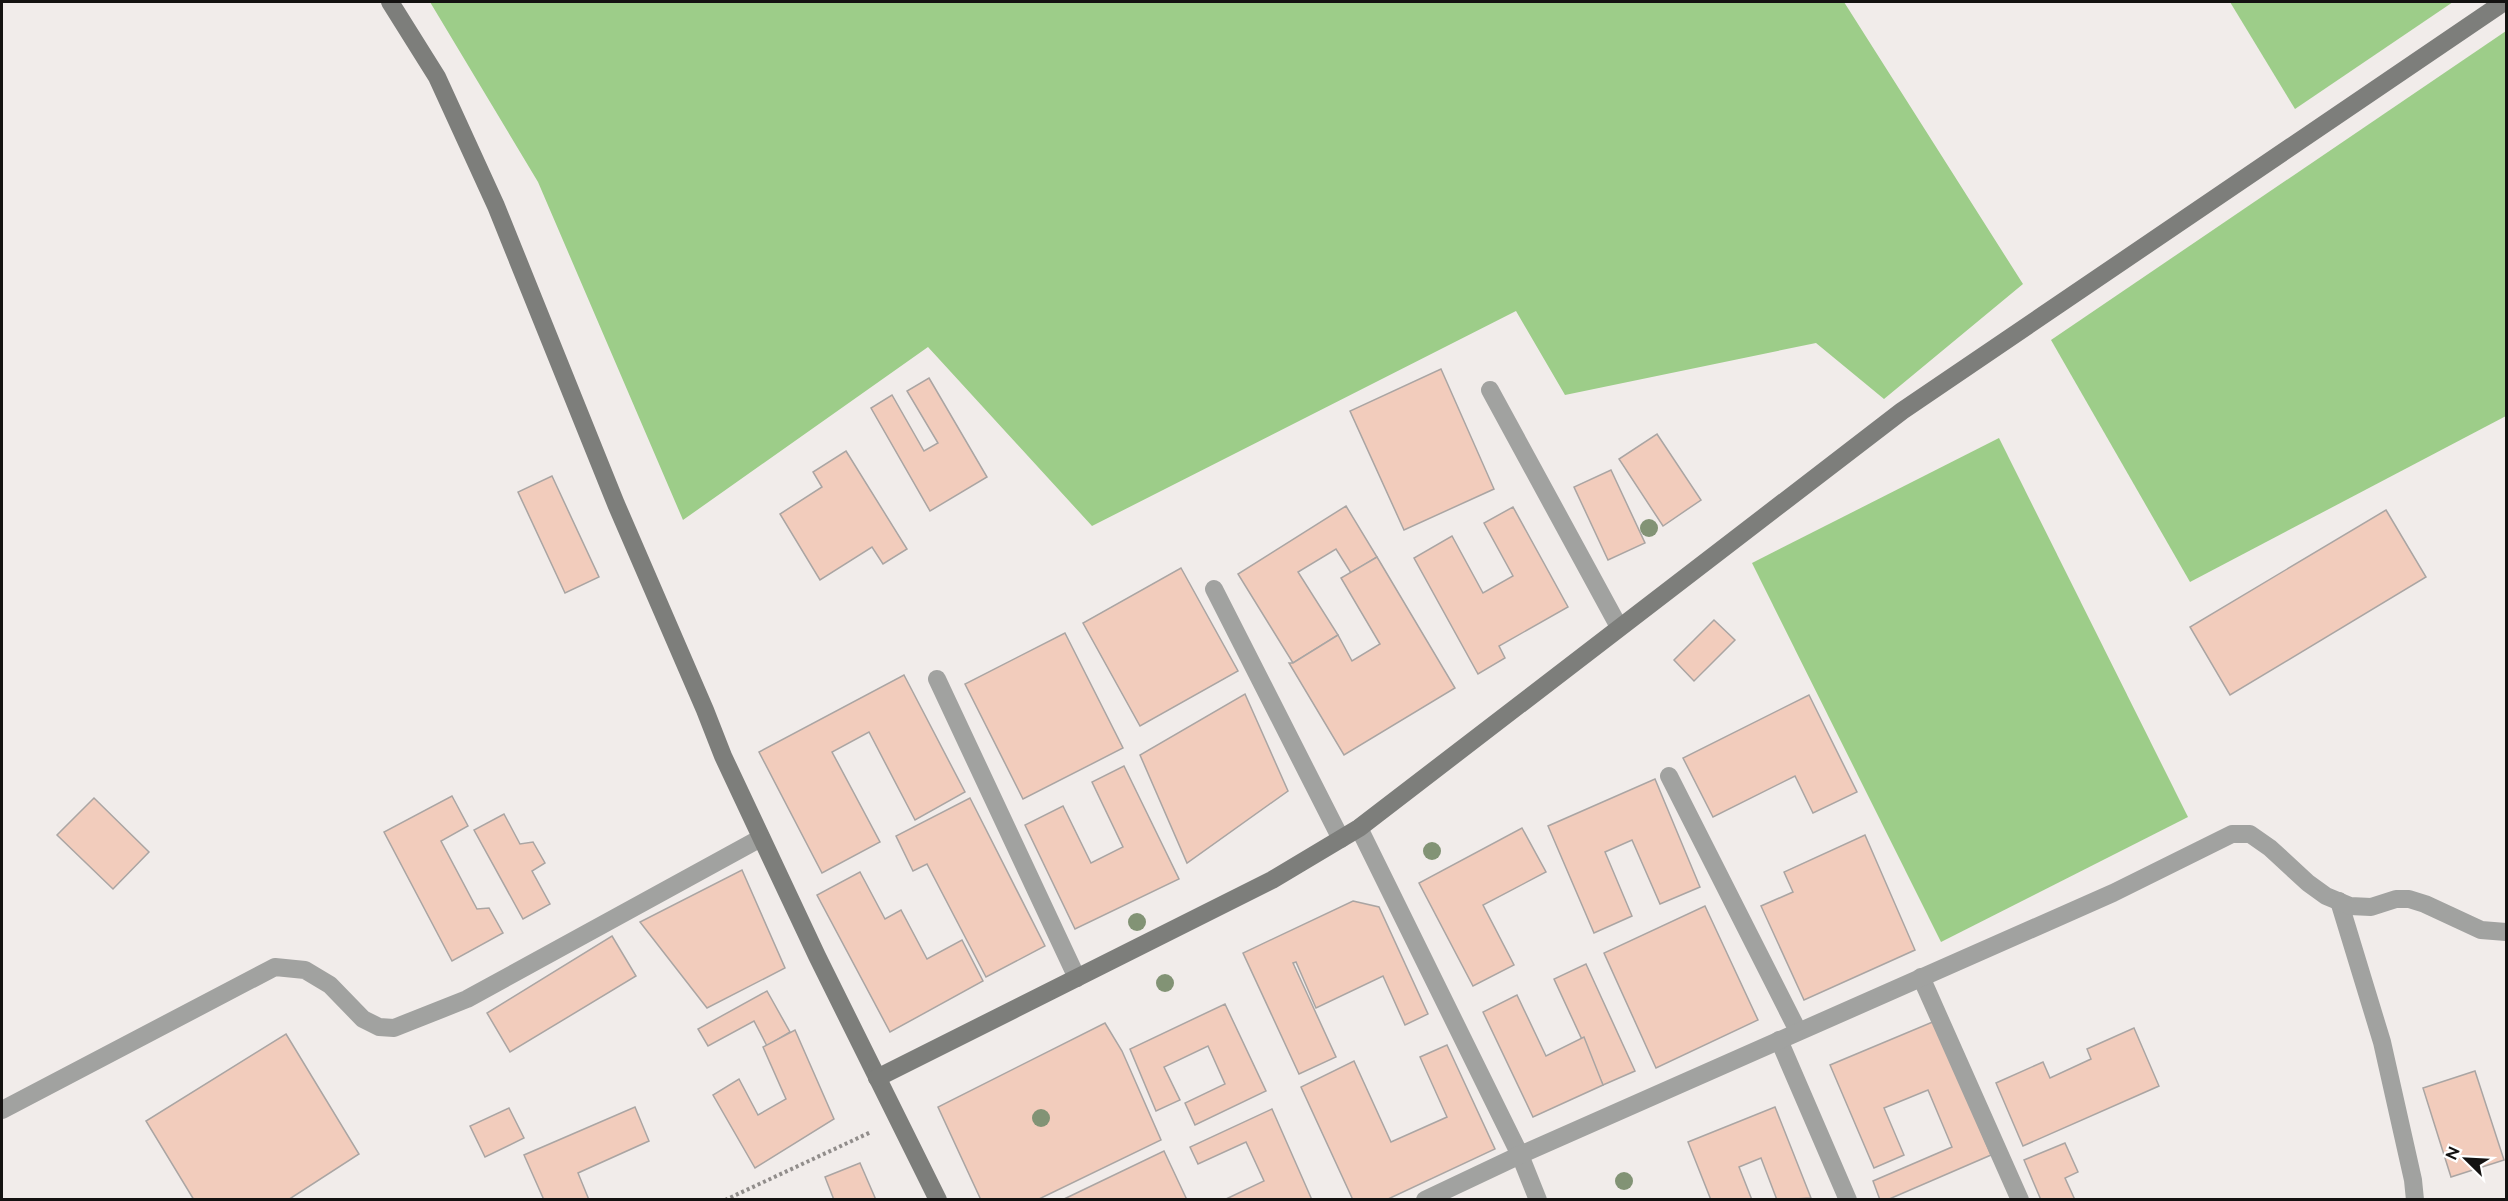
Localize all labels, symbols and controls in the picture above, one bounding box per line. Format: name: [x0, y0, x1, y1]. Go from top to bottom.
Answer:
north arrow: [2436, 1129, 2496, 1189]
text: N: [2442, 1144, 2464, 1163]

